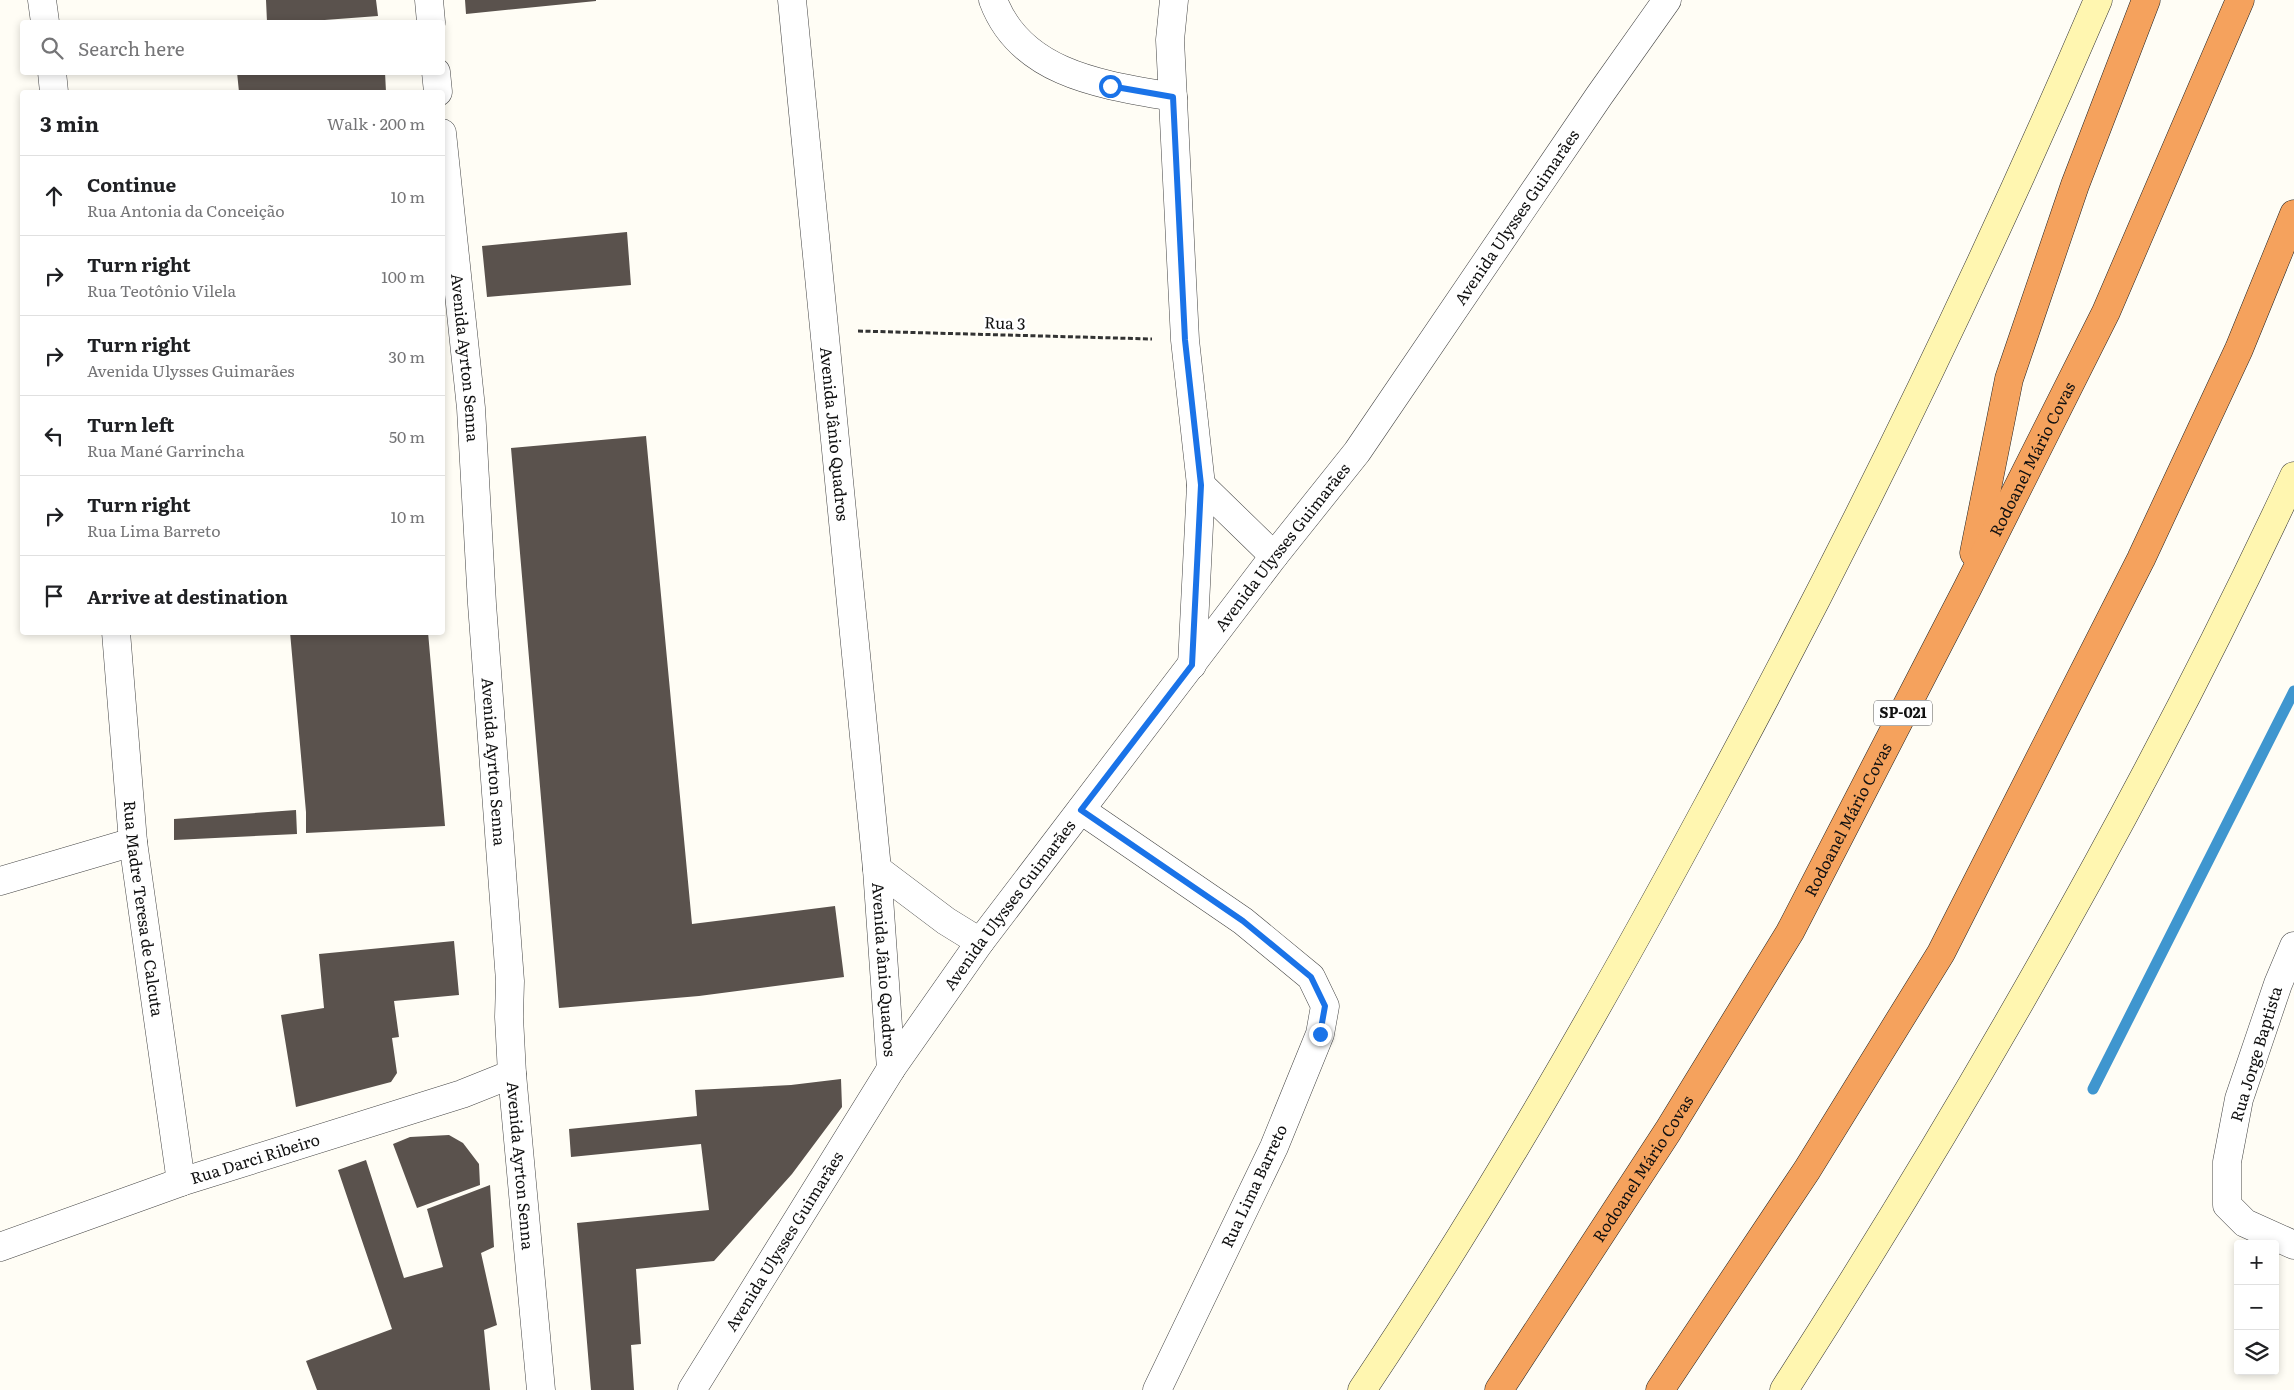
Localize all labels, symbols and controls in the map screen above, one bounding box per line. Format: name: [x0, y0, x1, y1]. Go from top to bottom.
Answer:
search box: [20, 20, 445, 75]
icon: search: [38, 34, 66, 62]
text: Search here: [78, 34, 185, 62]
route start: [1099, 75, 1122, 98]
text: 3 min: [40, 107, 99, 138]
text: Walk · 200 m: [327, 111, 425, 135]
street label: Avenida Ulysses Guimarães: [1448, 124, 1584, 309]
text: Continue: [87, 170, 176, 198]
icon: ahead: [40, 182, 68, 210]
text: 10 m: [391, 184, 425, 208]
text: Rua Antonia da Conceição: [87, 198, 285, 222]
text: Turn right: [87, 250, 191, 278]
icon: right: [40, 262, 68, 290]
text: 100 m: [381, 264, 425, 288]
street label: Avenida Ayrton Senna: [446, 272, 486, 443]
text: Rua Teotônio Vilela: [87, 278, 236, 302]
street label: Rua 3: [984, 309, 1026, 335]
text: Turn right: [87, 330, 191, 358]
icon: right: [40, 342, 68, 370]
text: 30 m: [388, 344, 425, 368]
street label: Avenida Jânio Quadros: [815, 346, 856, 522]
text: Avenida Ulysses Guimarães: [87, 358, 295, 382]
street label: Rodoanel Mário Covas: [1982, 377, 2080, 540]
text: Turn left: [87, 410, 174, 438]
icon: left: [40, 422, 68, 450]
text: 50 m: [389, 424, 425, 448]
text: Rua Mané Garrincha: [87, 438, 245, 462]
street label: Avenida Ulysses Guimarães: [1208, 457, 1355, 636]
text: Turn right: [87, 490, 191, 518]
icon: right: [40, 502, 68, 530]
text: 10 m: [391, 504, 425, 528]
text: Rua Lima Barreto: [87, 518, 221, 542]
icon: arrive: [40, 582, 68, 610]
text: Arrive at destination: [87, 582, 288, 610]
street label: Avenida Ayrton Senna: [476, 676, 513, 847]
road number: SP-021: [1874, 700, 1932, 726]
street label: Rodoanel Mário Covas: [1797, 738, 1897, 900]
street label: Rua Madre Teresa de Calcuta: [119, 799, 171, 1018]
street label: Avenida Ulysses Guimarães: [937, 814, 1080, 995]
street label: Avenida Jânio Quadros: [867, 882, 903, 1058]
street label: Rua Jorge Baptista: [2223, 983, 2287, 1124]
route end: [1309, 1023, 1332, 1046]
street label: Avenida Ayrton Senna: [502, 1080, 541, 1251]
street label: Rodoanel Mário Covas: [1586, 1090, 1698, 1246]
street label: Rua Lima Barreto: [1214, 1120, 1292, 1251]
street label: Rua Darci Ribeiro: [187, 1126, 323, 1189]
street label: Avenida Ulysses Guimarães: [718, 1146, 848, 1335]
map controls: [2234, 1240, 2279, 1375]
button: +: [2234, 1240, 2279, 1285]
button: −: [2234, 1285, 2279, 1330]
button: layers: [2234, 1330, 2279, 1375]

